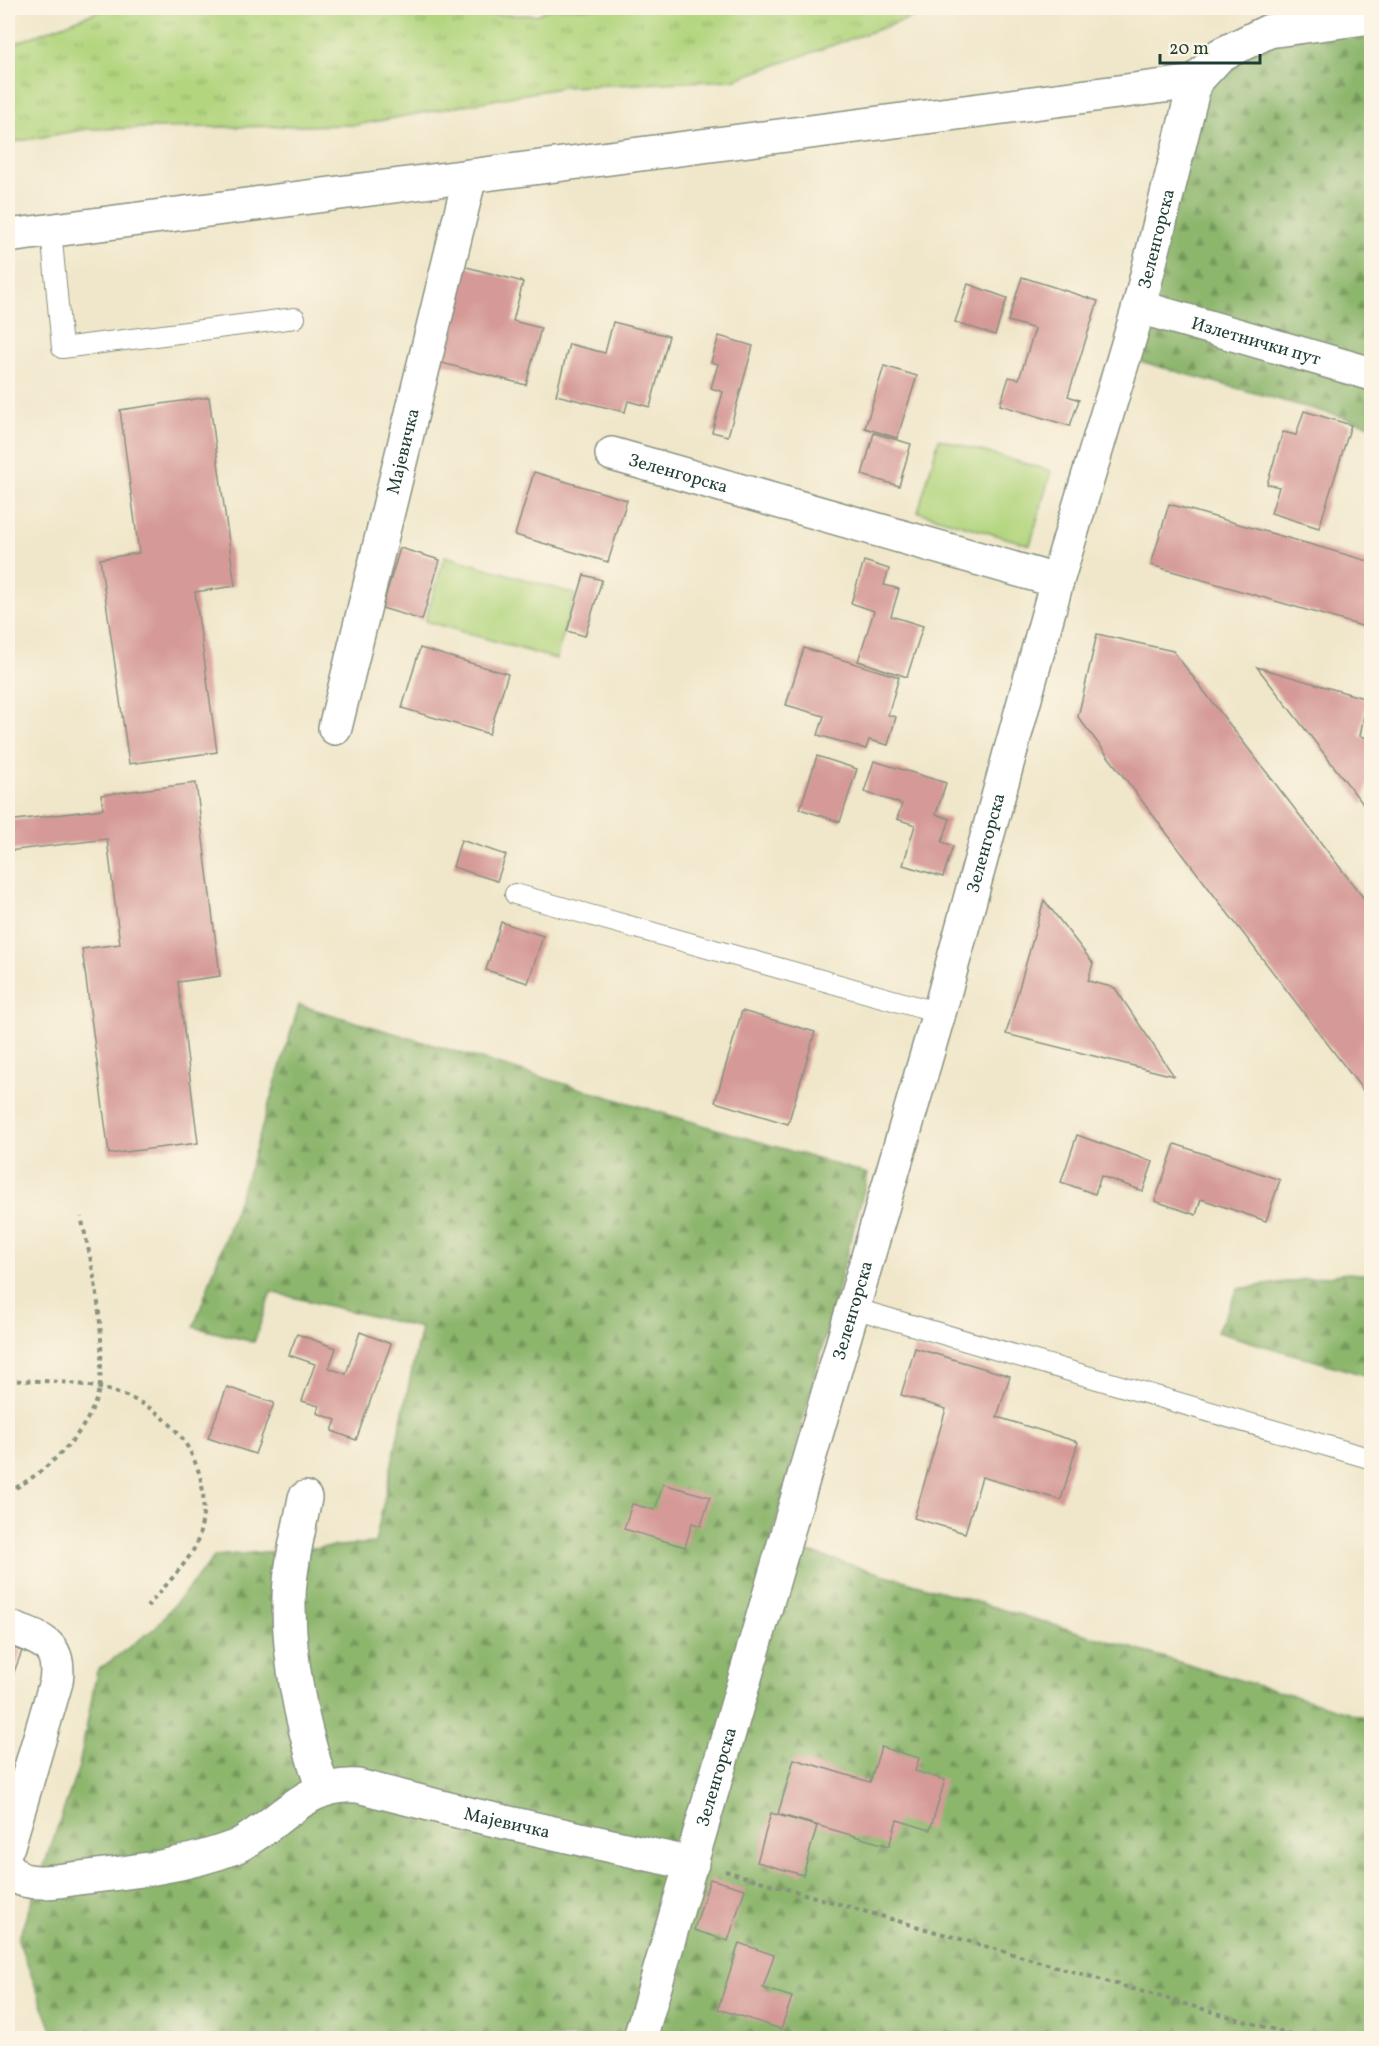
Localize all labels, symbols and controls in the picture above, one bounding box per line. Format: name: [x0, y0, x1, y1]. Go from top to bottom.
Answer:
scale bar: [1160, 27, 1260, 65]
text: 20 m: [1169, 37, 1209, 62]
street label: Зеленгорска: [1133, 186, 1182, 292]
street label: Излетнички пут: [1188, 312, 1323, 373]
street label: Мајевичка: [382, 406, 427, 497]
street label: Зеленгорска: [625, 448, 731, 500]
street label: Зеленгорска: [961, 791, 1012, 896]
street label: Зеленгорска: [827, 1258, 880, 1363]
street label: Зеленгорска: [691, 1725, 744, 1830]
street label: Мајевичка: [461, 1802, 552, 1846]

